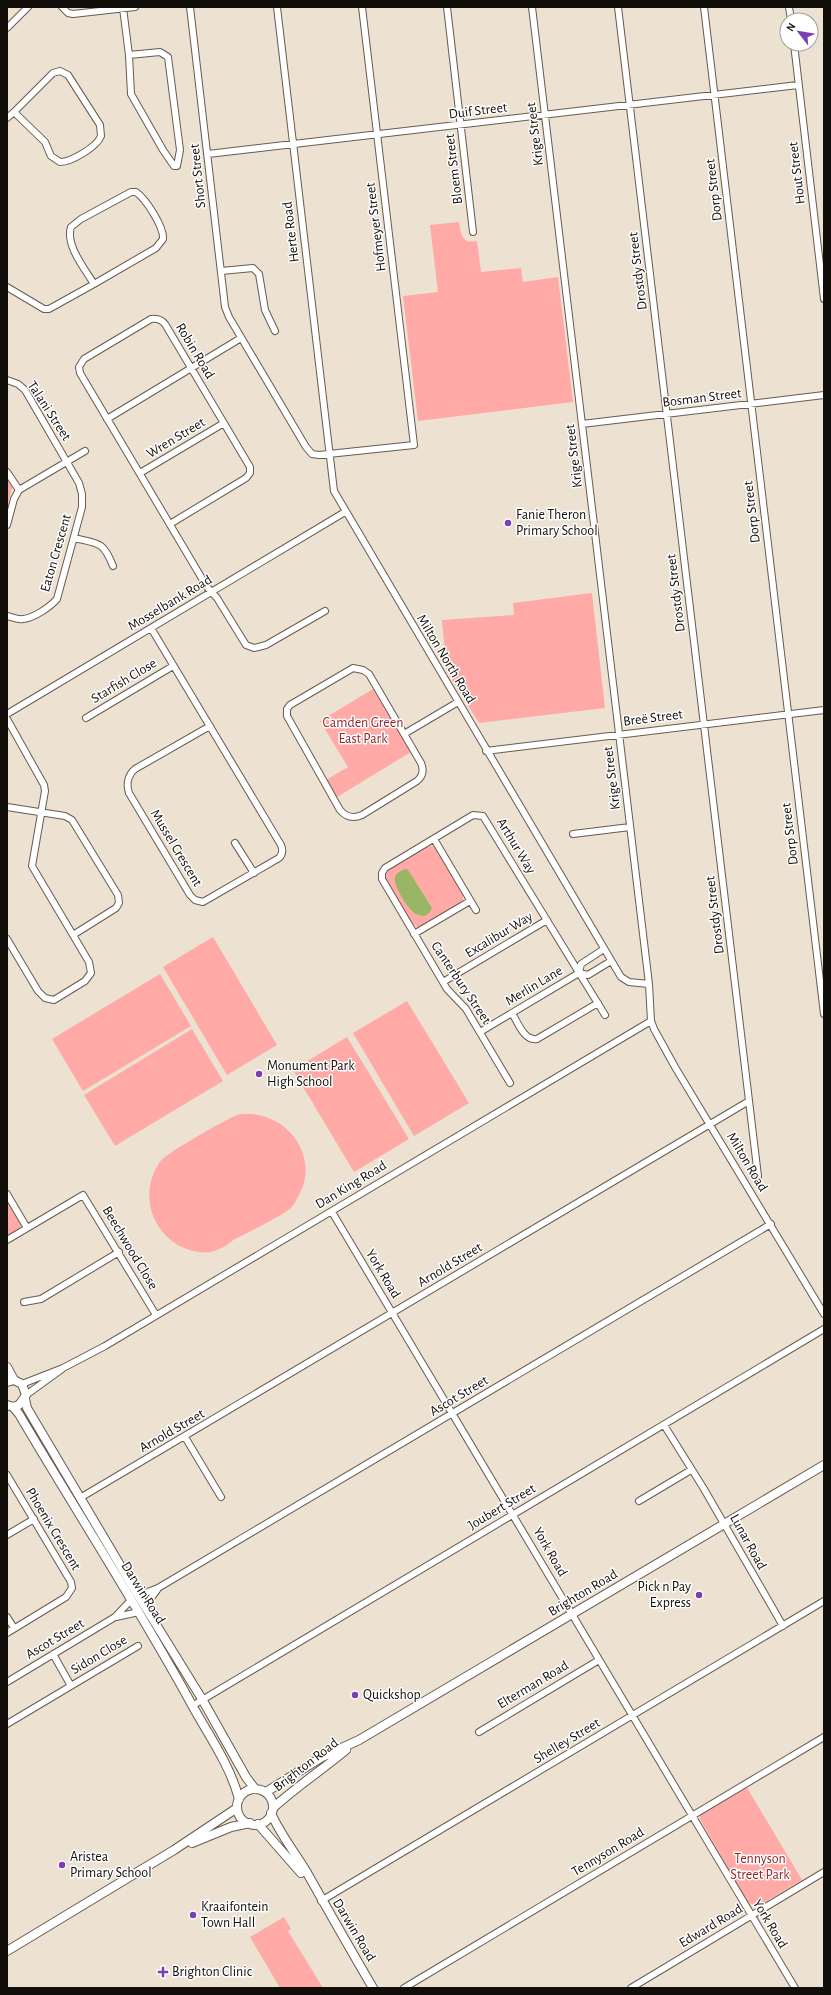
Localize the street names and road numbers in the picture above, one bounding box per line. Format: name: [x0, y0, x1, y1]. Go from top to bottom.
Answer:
street label: Duif Street: [448, 100, 509, 122]
street label: Krige Street: [524, 101, 546, 167]
street label: Bloem Street: [443, 133, 465, 205]
street label: Hout Street: [786, 140, 808, 205]
street label: Short Street: [188, 143, 208, 209]
street label: Dorp Street: [703, 158, 725, 222]
street label: Hofmeyer Street: [364, 181, 388, 272]
street label: Herte Road: [280, 201, 302, 263]
street label: Drostdy Street: [626, 231, 650, 311]
street label: Robin Road: [173, 321, 217, 381]
street label: Talani Street: [25, 379, 74, 444]
street label: Bosman Street: [662, 386, 743, 410]
street label: Wren Street: [144, 415, 208, 461]
street label: Krige Street: [563, 423, 585, 489]
street label: Dorp Street: [741, 480, 763, 544]
street label: Eaton Crescent: [38, 512, 74, 593]
street label: Drostdy Street: [664, 553, 688, 633]
street label: Mosselbank Road: [126, 572, 214, 634]
street label: Milton North Road: [414, 612, 478, 706]
street label: Starfish Close: [89, 656, 159, 706]
street label: Breë Street: [622, 707, 684, 729]
street label: Krige Street: [601, 745, 623, 811]
street label: Dorp Street: [779, 802, 801, 866]
street label: Mussel Crescent: [148, 807, 205, 889]
street label: Arthur Way: [494, 816, 538, 876]
street label: Drostdy Street: [703, 875, 727, 955]
street label: Excalibur Way: [463, 909, 535, 961]
street label: Canterbury Street: [428, 939, 494, 1027]
street label: Merlin Lane: [503, 964, 565, 1008]
street label: Milton Road: [724, 1130, 770, 1194]
street label: Dan King Road: [313, 1158, 389, 1212]
street label: Beechwood Close: [100, 1204, 160, 1292]
street label: Arnold Street: [415, 1240, 485, 1290]
street label: York Road: [363, 1247, 403, 1301]
street label: Ascot Street: [427, 1373, 491, 1419]
street label: Arnold Street: [137, 1407, 207, 1455]
street label: Joubert Street: [466, 1481, 539, 1533]
street label: Phoenix Crescent: [23, 1485, 83, 1573]
street label: Lunar Road: [727, 1512, 769, 1572]
street label: York Road: [530, 1525, 570, 1579]
street label: Darwin Road: [118, 1559, 168, 1627]
street label: Brighton Road: [546, 1567, 620, 1619]
street label: Ascot Street: [23, 1616, 87, 1662]
street label: Sidon Close: [68, 1633, 130, 1677]
street label: Elterman Road: [495, 1658, 571, 1712]
street label: Shelley Street: [531, 1715, 603, 1766]
street label: Brighton Road: [271, 1736, 341, 1794]
street label: Tennyson Road: [569, 1825, 647, 1879]
street label: Darwin Road: [330, 1896, 378, 1964]
street label: York Road: [750, 1897, 790, 1951]
street label: Edward Road: [677, 1902, 745, 1950]

